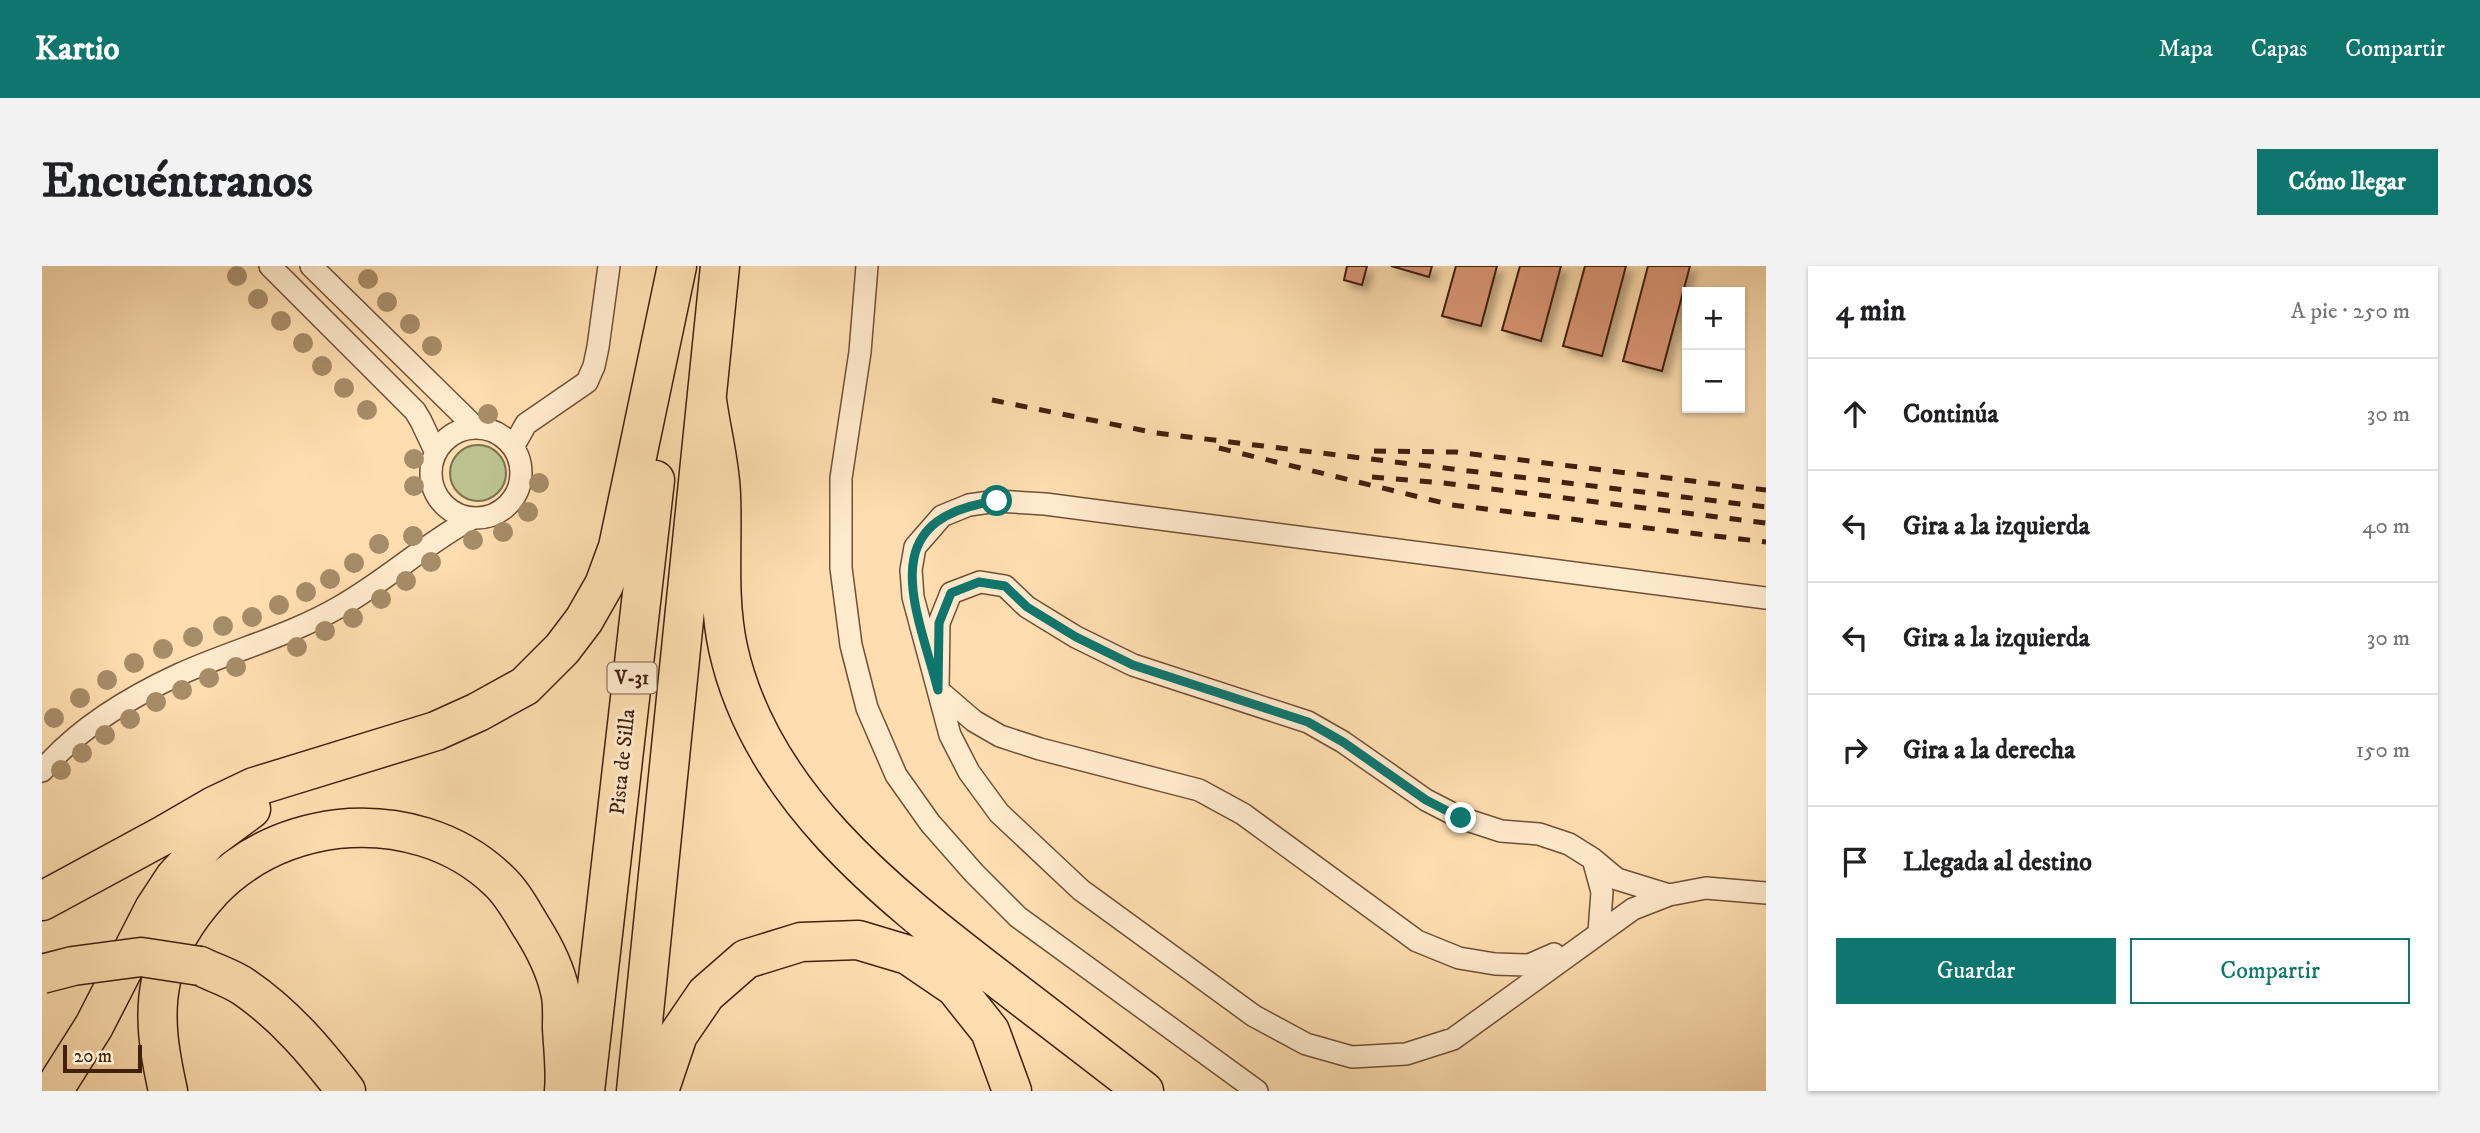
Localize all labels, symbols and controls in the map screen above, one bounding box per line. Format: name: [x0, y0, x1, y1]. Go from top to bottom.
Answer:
text: Kartio: [35, 29, 120, 70]
text: Mapa: [2159, 34, 2213, 64]
text: Capas: [2251, 34, 2307, 64]
text: Compartir: [2345, 34, 2445, 64]
button: Cómo llegar: [2257, 149, 2438, 215]
text: Encuéntranos: [42, 151, 313, 213]
map controls: [1682, 287, 1745, 413]
button: +: [1682, 287, 1745, 350]
text: 4 min: [1836, 293, 1906, 330]
text: A pie · 250 m: [2291, 297, 2410, 326]
button: −: [1682, 350, 1745, 413]
icon: ahead: [1836, 395, 1874, 433]
text: Continúa: [1903, 398, 1998, 431]
text: 30 m: [2367, 400, 2410, 429]
route start: [981, 485, 1012, 516]
icon: left: [1836, 507, 1874, 545]
text: Gira a la izquierda: [1903, 510, 2090, 543]
text: 40 m: [2362, 512, 2410, 541]
icon: left: [1836, 619, 1874, 657]
text: Gira a la izquierda: [1903, 622, 2090, 655]
text: 30 m: [2367, 624, 2410, 653]
road number: V-31: [608, 662, 656, 694]
street label: Pista de Silla: [605, 708, 641, 816]
icon: right: [1836, 731, 1874, 769]
text: Gira a la derecha: [1903, 734, 2075, 767]
text: 150 m: [2356, 736, 2410, 765]
route end: [1445, 802, 1476, 833]
icon: arrive: [1836, 843, 1874, 881]
text: Llegada al destino: [1903, 846, 2092, 879]
button: Guardar: [1836, 938, 2116, 1004]
button: Compartir: [2130, 938, 2410, 1004]
scale bar: [63, 1042, 142, 1074]
text: 20 m: [74, 1045, 112, 1068]

